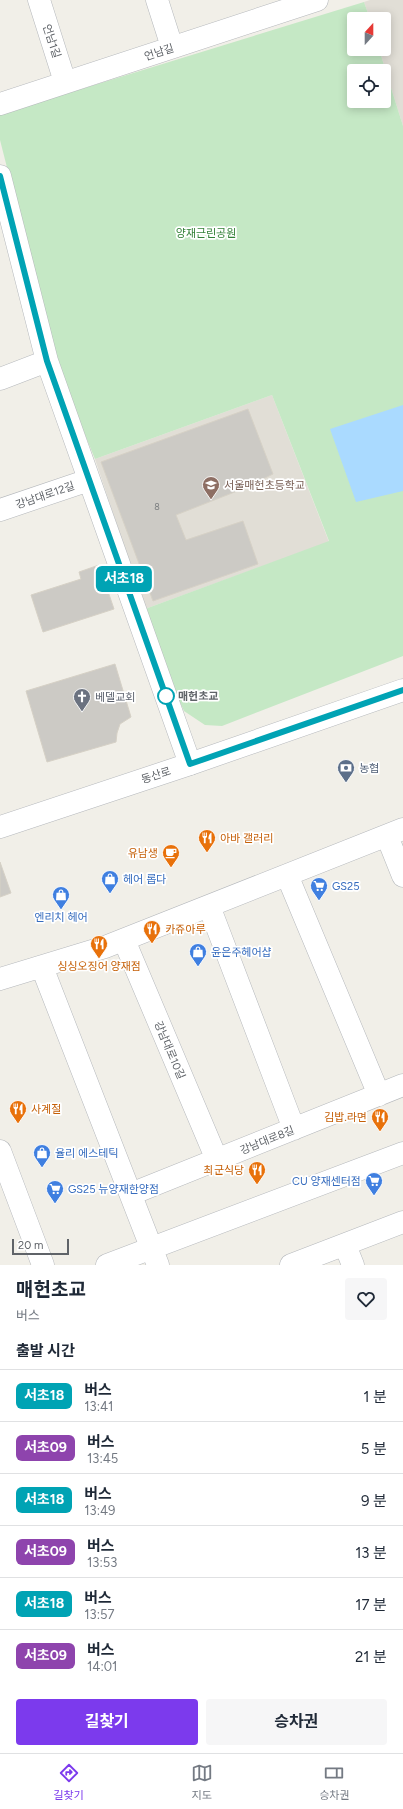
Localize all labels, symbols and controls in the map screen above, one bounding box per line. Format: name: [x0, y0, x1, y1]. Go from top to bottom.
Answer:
north arrow: [347, 12, 391, 56]
map controls: [347, 12, 391, 108]
street label: 언남1길: [40, 23, 63, 60]
street label: 언남길: [143, 42, 176, 63]
button: locate: [347, 64, 391, 108]
park label: 양재근린공원: [176, 227, 236, 240]
school or university icon: 서울매헌초등학교: [201, 475, 221, 500]
street label: 강남대로12길: [14, 479, 76, 512]
place label: 서울매헌초등학교: [224, 479, 305, 492]
house number: 8: [154, 501, 160, 512]
line badge: 서초18: [96, 566, 152, 592]
text: 서초18: [104, 570, 144, 587]
church icon: 베델교회: [72, 687, 92, 712]
marker: 매헌초교: [157, 687, 175, 705]
place label: 매헌초교: [178, 690, 218, 703]
place label: 베델교회: [95, 691, 135, 704]
bank icon: 농협: [336, 758, 356, 783]
place label: 농협: [359, 762, 379, 775]
street label: 동산로: [140, 765, 173, 786]
restaurant icon: 아바 갤러리: [197, 828, 217, 853]
place label: 아바 갤러리: [220, 832, 273, 845]
cafe icon: 유남생: [161, 843, 181, 868]
place label: 유남생: [128, 847, 158, 860]
shop icon: 헤어 롭다: [100, 869, 120, 894]
place label: 헤어 롭다: [123, 873, 166, 886]
supermarket icon: GS25: [309, 876, 329, 901]
place label: GS25: [332, 880, 360, 893]
shop icon: 엔리치 헤어: [51, 885, 71, 910]
place label: 엔리치 헤어: [34, 911, 88, 924]
restaurant icon: 카쥬아루: [142, 919, 162, 944]
place label: 카쥬아루: [165, 923, 205, 936]
restaurant icon: 싱싱오징어 양재점: [89, 934, 109, 959]
shop icon: 윤은주헤어샵: [188, 942, 208, 967]
place label: 윤은주헤어샵: [211, 946, 272, 959]
place label: 싱싱오징어 양재점: [57, 960, 141, 973]
street label: 강남대로10길: [151, 1019, 188, 1081]
restaurant icon: 사계절: [8, 1099, 28, 1124]
place label: 사계절: [31, 1103, 61, 1116]
restaurant icon: 김밥.라면: [370, 1107, 390, 1132]
place label: 김밥.라면: [324, 1111, 367, 1124]
street label: 강남대로8길: [238, 1124, 296, 1157]
shop icon: 율리 에스테틱: [32, 1143, 52, 1168]
place label: 율리 에스테틱: [55, 1147, 118, 1160]
restaurant icon: 최군식당: [247, 1160, 267, 1185]
place label: 최군식당: [204, 1164, 244, 1177]
supermarket icon: CU 양재센터점: [364, 1171, 384, 1196]
place label: CU 양재센터점: [292, 1175, 361, 1188]
supermarket icon: GS25 뉴양재한양점: [45, 1179, 65, 1204]
place label: GS25 뉴양재한양점: [68, 1183, 159, 1196]
scale bar: [12, 1237, 69, 1256]
text: 20 m: [18, 1239, 43, 1252]
text: 매헌초교: [16, 1278, 86, 1301]
button: heart: [345, 1278, 387, 1320]
text: 버스: [16, 1308, 40, 1323]
text: 출발 시간: [16, 1342, 75, 1360]
text: 버스: [84, 1381, 112, 1399]
text: 서초18: [24, 1387, 64, 1404]
text: 1 분: [363, 1388, 387, 1406]
text: 13:41: [84, 1399, 113, 1414]
text: 버스: [87, 1433, 115, 1451]
text: 서초09: [24, 1439, 67, 1456]
text: 5 분: [361, 1440, 387, 1458]
text: 13:45: [87, 1451, 118, 1466]
text: 버스: [84, 1485, 112, 1503]
text: 서초18: [24, 1491, 64, 1508]
text: 9 분: [361, 1492, 387, 1510]
text: 13:49: [84, 1503, 115, 1518]
text: 버스: [87, 1537, 115, 1555]
text: 서초09: [24, 1543, 67, 1560]
text: 13 분: [355, 1544, 387, 1562]
text: 13:53: [87, 1555, 117, 1570]
text: 버스: [84, 1589, 112, 1607]
text: 서초18: [24, 1595, 64, 1612]
text: 17 분: [355, 1596, 387, 1614]
text: 13:57: [84, 1607, 114, 1622]
text: 버스: [87, 1641, 115, 1659]
text: 서초09: [24, 1647, 67, 1664]
text: 21 분: [355, 1648, 387, 1666]
text: 14:01: [87, 1659, 117, 1674]
button: 길찾기: [16, 1699, 198, 1745]
button: 승차권: [206, 1699, 387, 1745]
tab: 길찾기: [53, 1762, 84, 1802]
tab: 지도: [191, 1762, 213, 1802]
tab: 승차권: [319, 1762, 350, 1802]

